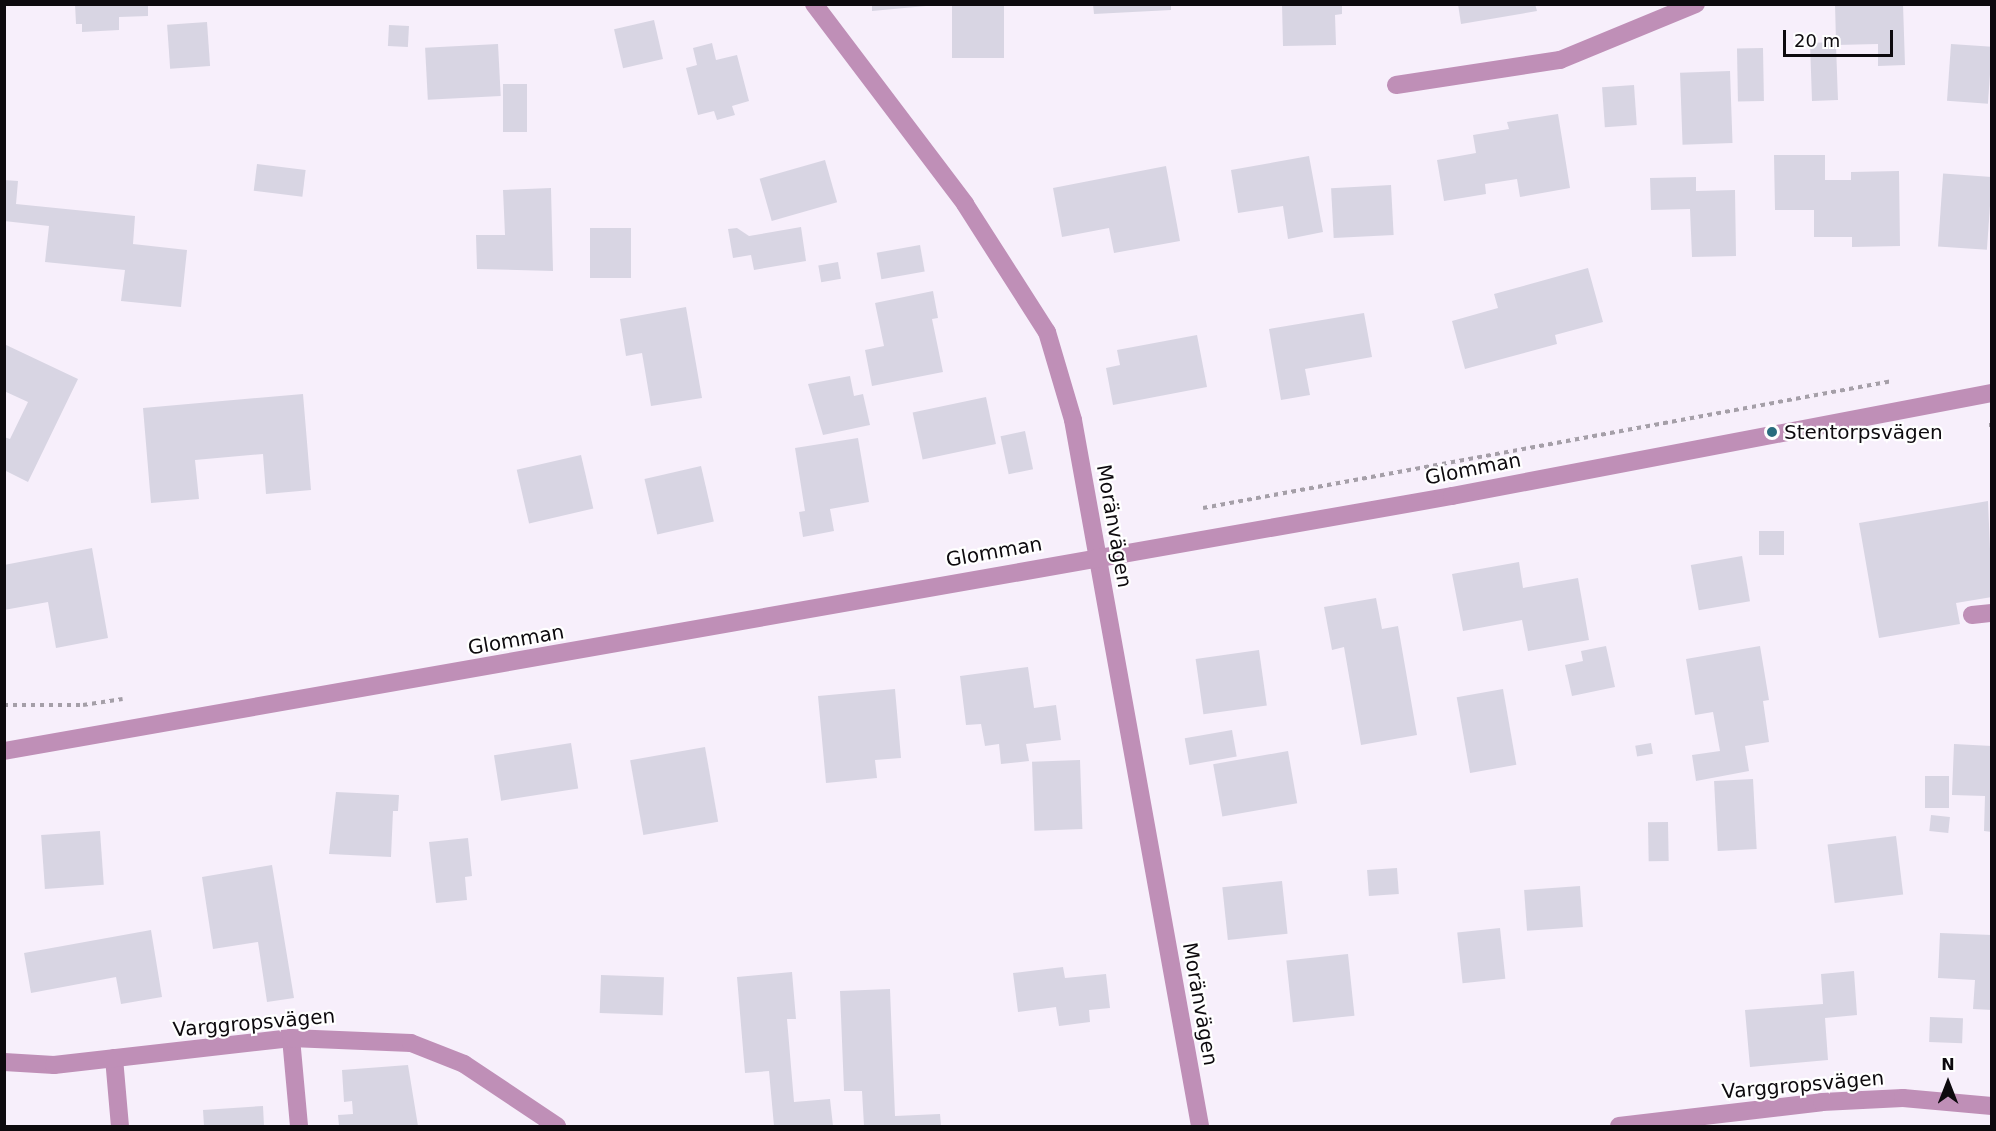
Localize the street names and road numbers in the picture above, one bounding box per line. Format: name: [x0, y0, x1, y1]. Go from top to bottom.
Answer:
street label: Glomman: [1423, 448, 1523, 490]
street label: Moränvägen: [1091, 463, 1137, 589]
street label: Glomman: [944, 532, 1044, 572]
street label: Glomman: [466, 620, 566, 660]
street label: Moränvägen: [1177, 941, 1223, 1067]
street label: Varggropsvägen: [172, 1004, 336, 1042]
street label: Varggropsvägen: [1721, 1066, 1885, 1104]

